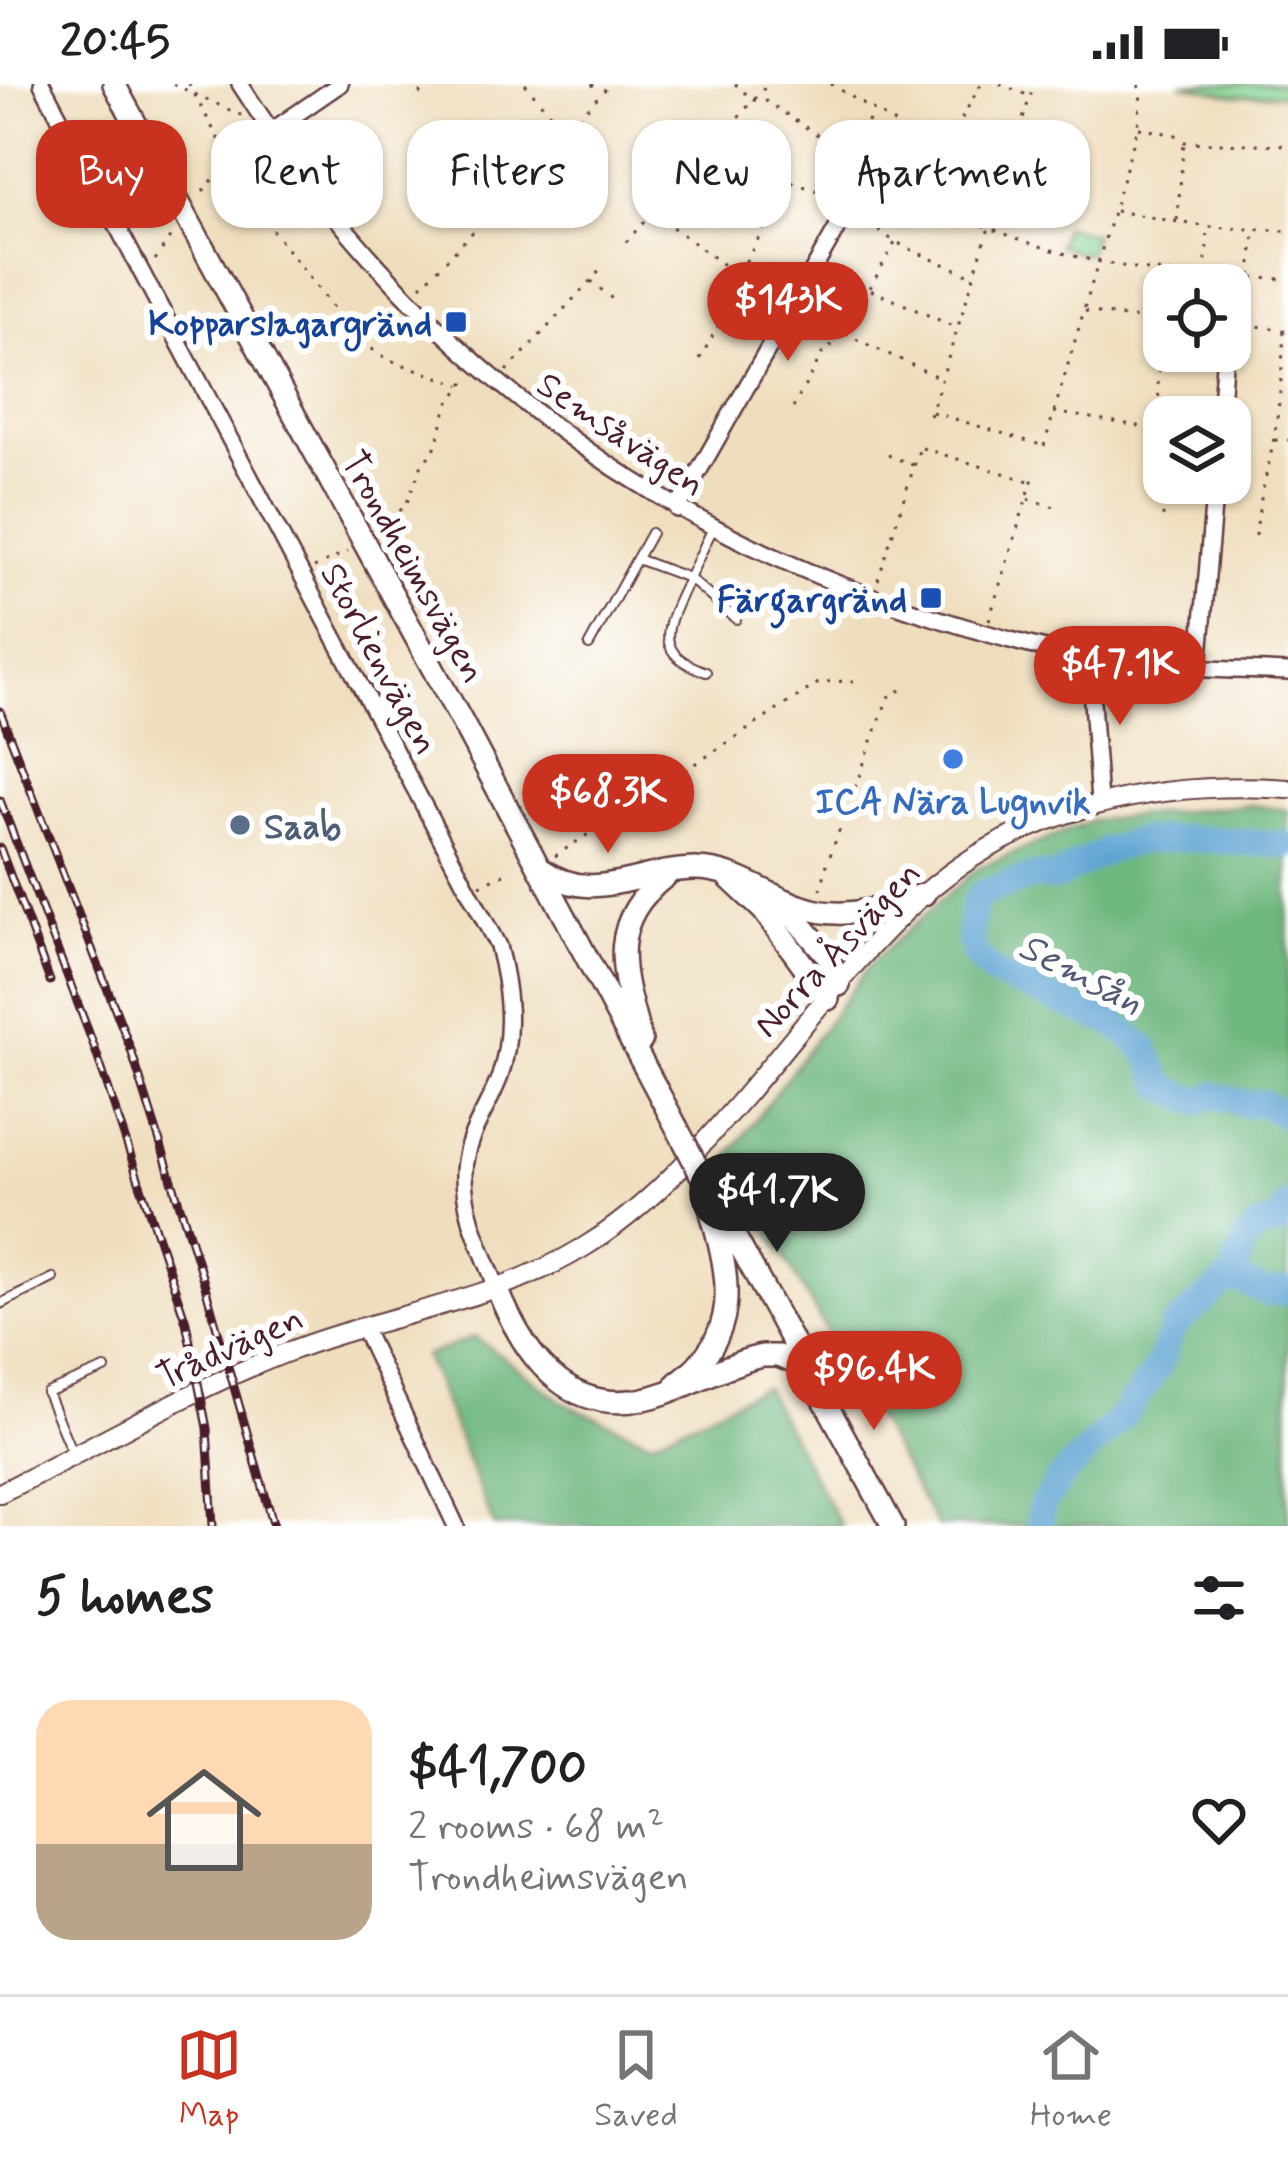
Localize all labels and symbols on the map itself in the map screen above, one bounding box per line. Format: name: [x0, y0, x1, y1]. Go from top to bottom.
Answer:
pin: $143K: [704, 262, 872, 364]
place label: Kopparslagargränd: [148, 302, 432, 352]
marker: Kopparslagargränd: [443, 309, 469, 335]
street label: Semsåvägen: [527, 362, 713, 509]
street label: Trondheimsvägen: [329, 443, 495, 692]
street label: Storlienvägen: [308, 555, 448, 764]
place label: Färgargränd: [717, 578, 907, 629]
marker: Färgargränd: [918, 585, 944, 611]
pin: $47.1K: [1022, 626, 1218, 728]
marker: ICA Nära Lugnvik: [940, 746, 966, 772]
pin: $68.3K: [510, 754, 706, 856]
place label: ICA Nära Lugnvik: [815, 780, 1091, 830]
place label: Saab: [264, 805, 341, 852]
marker: Saab: [227, 812, 253, 838]
street label: Norra Åsvägen: [745, 852, 933, 1049]
water label: Semsån: [1010, 922, 1151, 1028]
pin: $41.7K: [679, 1153, 875, 1255]
street label: Trådvägen: [150, 1296, 311, 1402]
pin: $96.4K: [776, 1331, 972, 1433]

